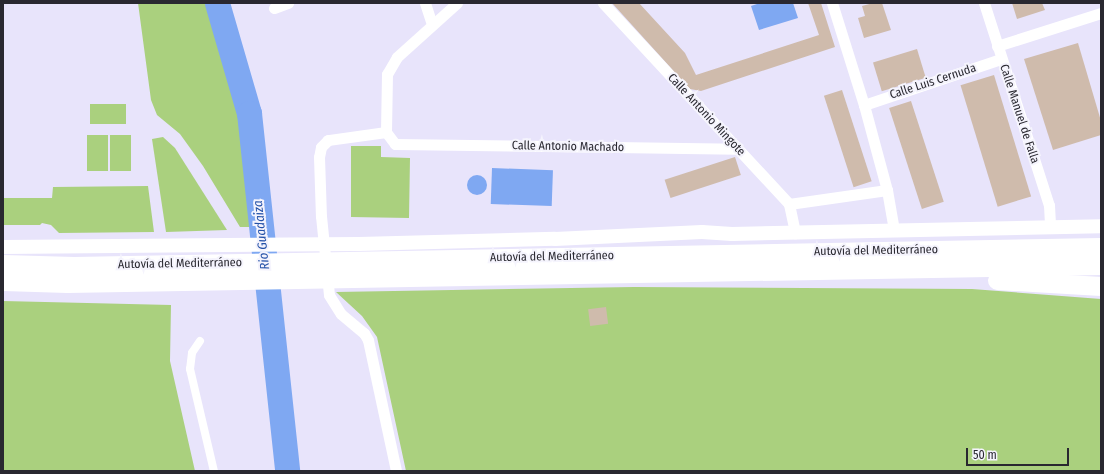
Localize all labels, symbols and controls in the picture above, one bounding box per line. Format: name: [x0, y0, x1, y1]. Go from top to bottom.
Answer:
street label: Calle Luis Cernuda: [888, 61, 978, 103]
street label: Calle Manuel de Falla: [996, 63, 1042, 165]
street label: Calle Antonio Mingote: [664, 71, 748, 159]
street label: Calle Antonio Machado: [512, 139, 624, 155]
water label: Rio Guadaiza: [251, 200, 273, 270]
street label: Autovía del Mediterráneo: [814, 243, 938, 259]
street label: Autovía del Mediterráneo: [490, 249, 614, 265]
street label: Autovía del Mediterráneo: [118, 256, 242, 272]
scale bar: [968, 440, 1071, 466]
text: 50 m: [973, 448, 997, 462]

